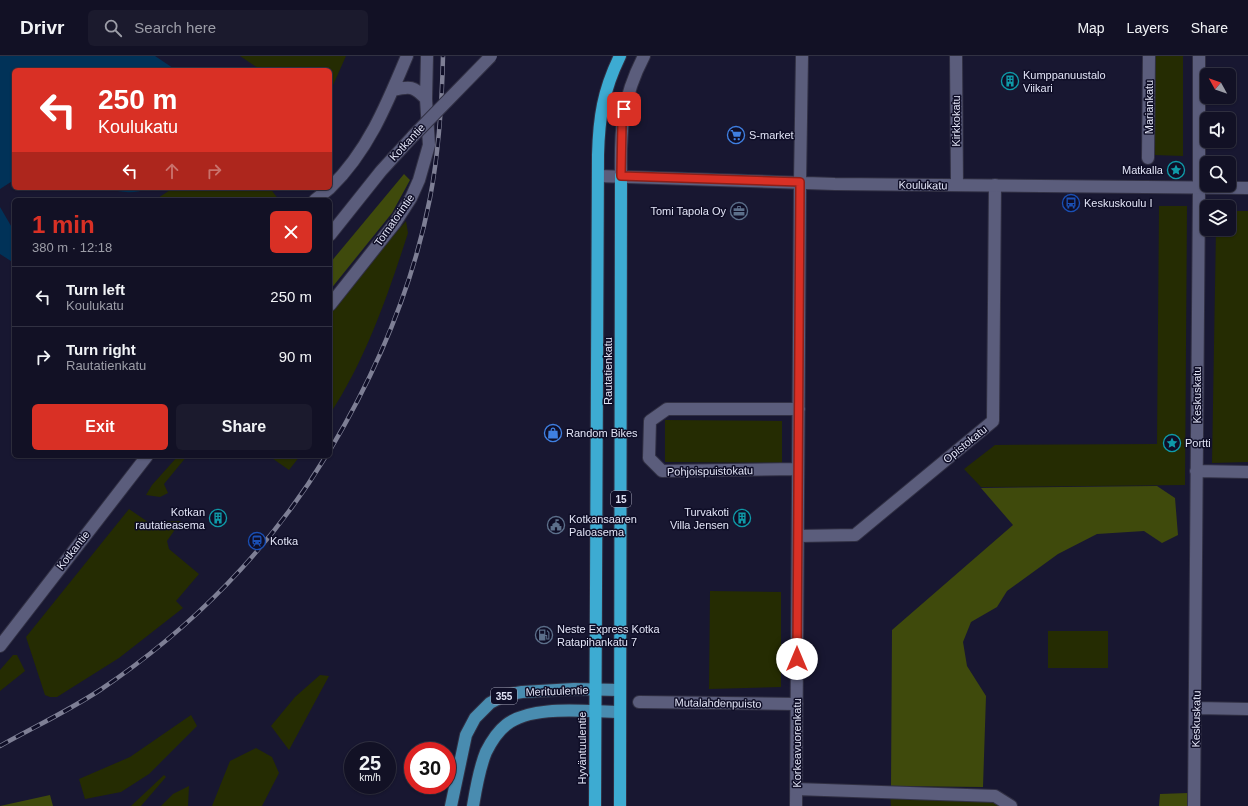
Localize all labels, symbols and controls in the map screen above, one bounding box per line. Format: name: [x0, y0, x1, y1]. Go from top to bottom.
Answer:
search box: [88, 10, 368, 46]
text: Drivr: [20, 17, 64, 38]
icon: search: [102, 17, 124, 39]
text: Search here: [134, 19, 216, 36]
text: Map: [1077, 20, 1105, 36]
text: Layers: [1127, 20, 1169, 36]
text: Share: [1191, 20, 1228, 36]
north arrow: [1200, 68, 1236, 104]
map controls: [1200, 68, 1236, 236]
place label: Kumppanuustalo Viikari: [1023, 69, 1106, 94]
building icon: Kumppanuustalo Viikari: [1000, 71, 1020, 91]
street label: Mariankatu: [1143, 80, 1155, 134]
icon: left: [32, 84, 84, 136]
text: 250 m: [98, 84, 177, 115]
pin: [607, 92, 641, 126]
street label: Kirkkokatu: [950, 95, 962, 147]
icon: arrive: [613, 98, 635, 120]
button: sound: [1200, 112, 1236, 148]
text: Koulukatu: [98, 117, 178, 137]
street label: Kotkantie: [387, 121, 427, 163]
supermarket icon: S-market: [726, 125, 746, 145]
place label: S-market: [749, 129, 794, 141]
button: search: [1200, 156, 1236, 192]
icon: left: [119, 160, 141, 182]
icon: ahead: [161, 160, 183, 182]
icon: right: [203, 160, 225, 182]
place icon: Matkalla: [1166, 160, 1186, 180]
place label: Matkalla: [1122, 164, 1164, 176]
street label: Koulukatu: [898, 179, 948, 191]
street label: Tornatorintie: [372, 192, 416, 248]
bus stop icon: Keskuskoulu I: [1061, 193, 1081, 213]
place label: Keskuskoulu I: [1084, 197, 1152, 209]
button: layers: [1200, 200, 1236, 236]
office icon: Tomi Tapola Oy: [729, 201, 749, 221]
place label: Tomi Tapola Oy: [650, 205, 726, 217]
text: 1 min: [32, 211, 95, 238]
button: close: [270, 211, 312, 253]
text: 380 m · 12:18: [32, 240, 112, 255]
text: Turn left: [66, 281, 125, 298]
icon: left: [32, 286, 54, 308]
text: 250 m: [270, 288, 312, 305]
text: Koulukatu: [66, 298, 124, 313]
street label: Rautatienkatu: [602, 337, 614, 405]
text: Turn right: [66, 341, 136, 358]
icon: right: [32, 346, 54, 368]
text: 90 m: [279, 348, 312, 365]
text: Rautatienkatu: [66, 358, 146, 373]
street label: Keskuskatu: [1191, 367, 1203, 423]
button: Exit: [32, 404, 168, 450]
button: Share: [176, 404, 312, 450]
shop icon: Random Bikes: [543, 423, 563, 443]
street label: Opistokatu: [941, 423, 989, 465]
place label: Random Bikes: [566, 427, 638, 439]
place icon: Portti: [1162, 433, 1182, 453]
place label: Portti: [1185, 437, 1211, 449]
street label: Pohjoispuistokatu: [667, 464, 753, 478]
road number: 15: [611, 491, 631, 507]
place label: Kotkan rautatieasema: [135, 506, 206, 531]
place label: Turvakoti Villa Jensen: [670, 506, 729, 531]
building icon: Kotkan rautatieasema: [208, 508, 228, 528]
building icon: Turvakoti Villa Jensen: [732, 508, 752, 528]
place label: Kotkansaaren Paloasema: [569, 513, 637, 538]
public building icon: Kotkansaaren Paloasema: [546, 515, 566, 535]
street label: Kotkantie: [54, 528, 92, 572]
station icon: Kotka: [247, 531, 267, 551]
place label: Kotka: [270, 535, 299, 547]
place label: Neste Express Kotka Ratapihankatu 7: [557, 623, 661, 648]
fuel station icon: Neste Express Kotka Ratapihankatu 7: [534, 625, 554, 645]
position arrow: [776, 638, 818, 680]
street label: Merituulentie: [525, 684, 589, 698]
road number: 355: [491, 688, 517, 704]
street label: Keskuskatu: [1190, 690, 1202, 748]
street label: Mutalahdenpuisto: [674, 696, 762, 710]
street label: Korkeavuorenkatu: [791, 698, 803, 788]
street label: Hyväntuulentie: [576, 712, 588, 784]
speed limit sign: 30: [404, 742, 456, 794]
text: 25: [359, 752, 381, 774]
text: km/h: [359, 772, 381, 783]

